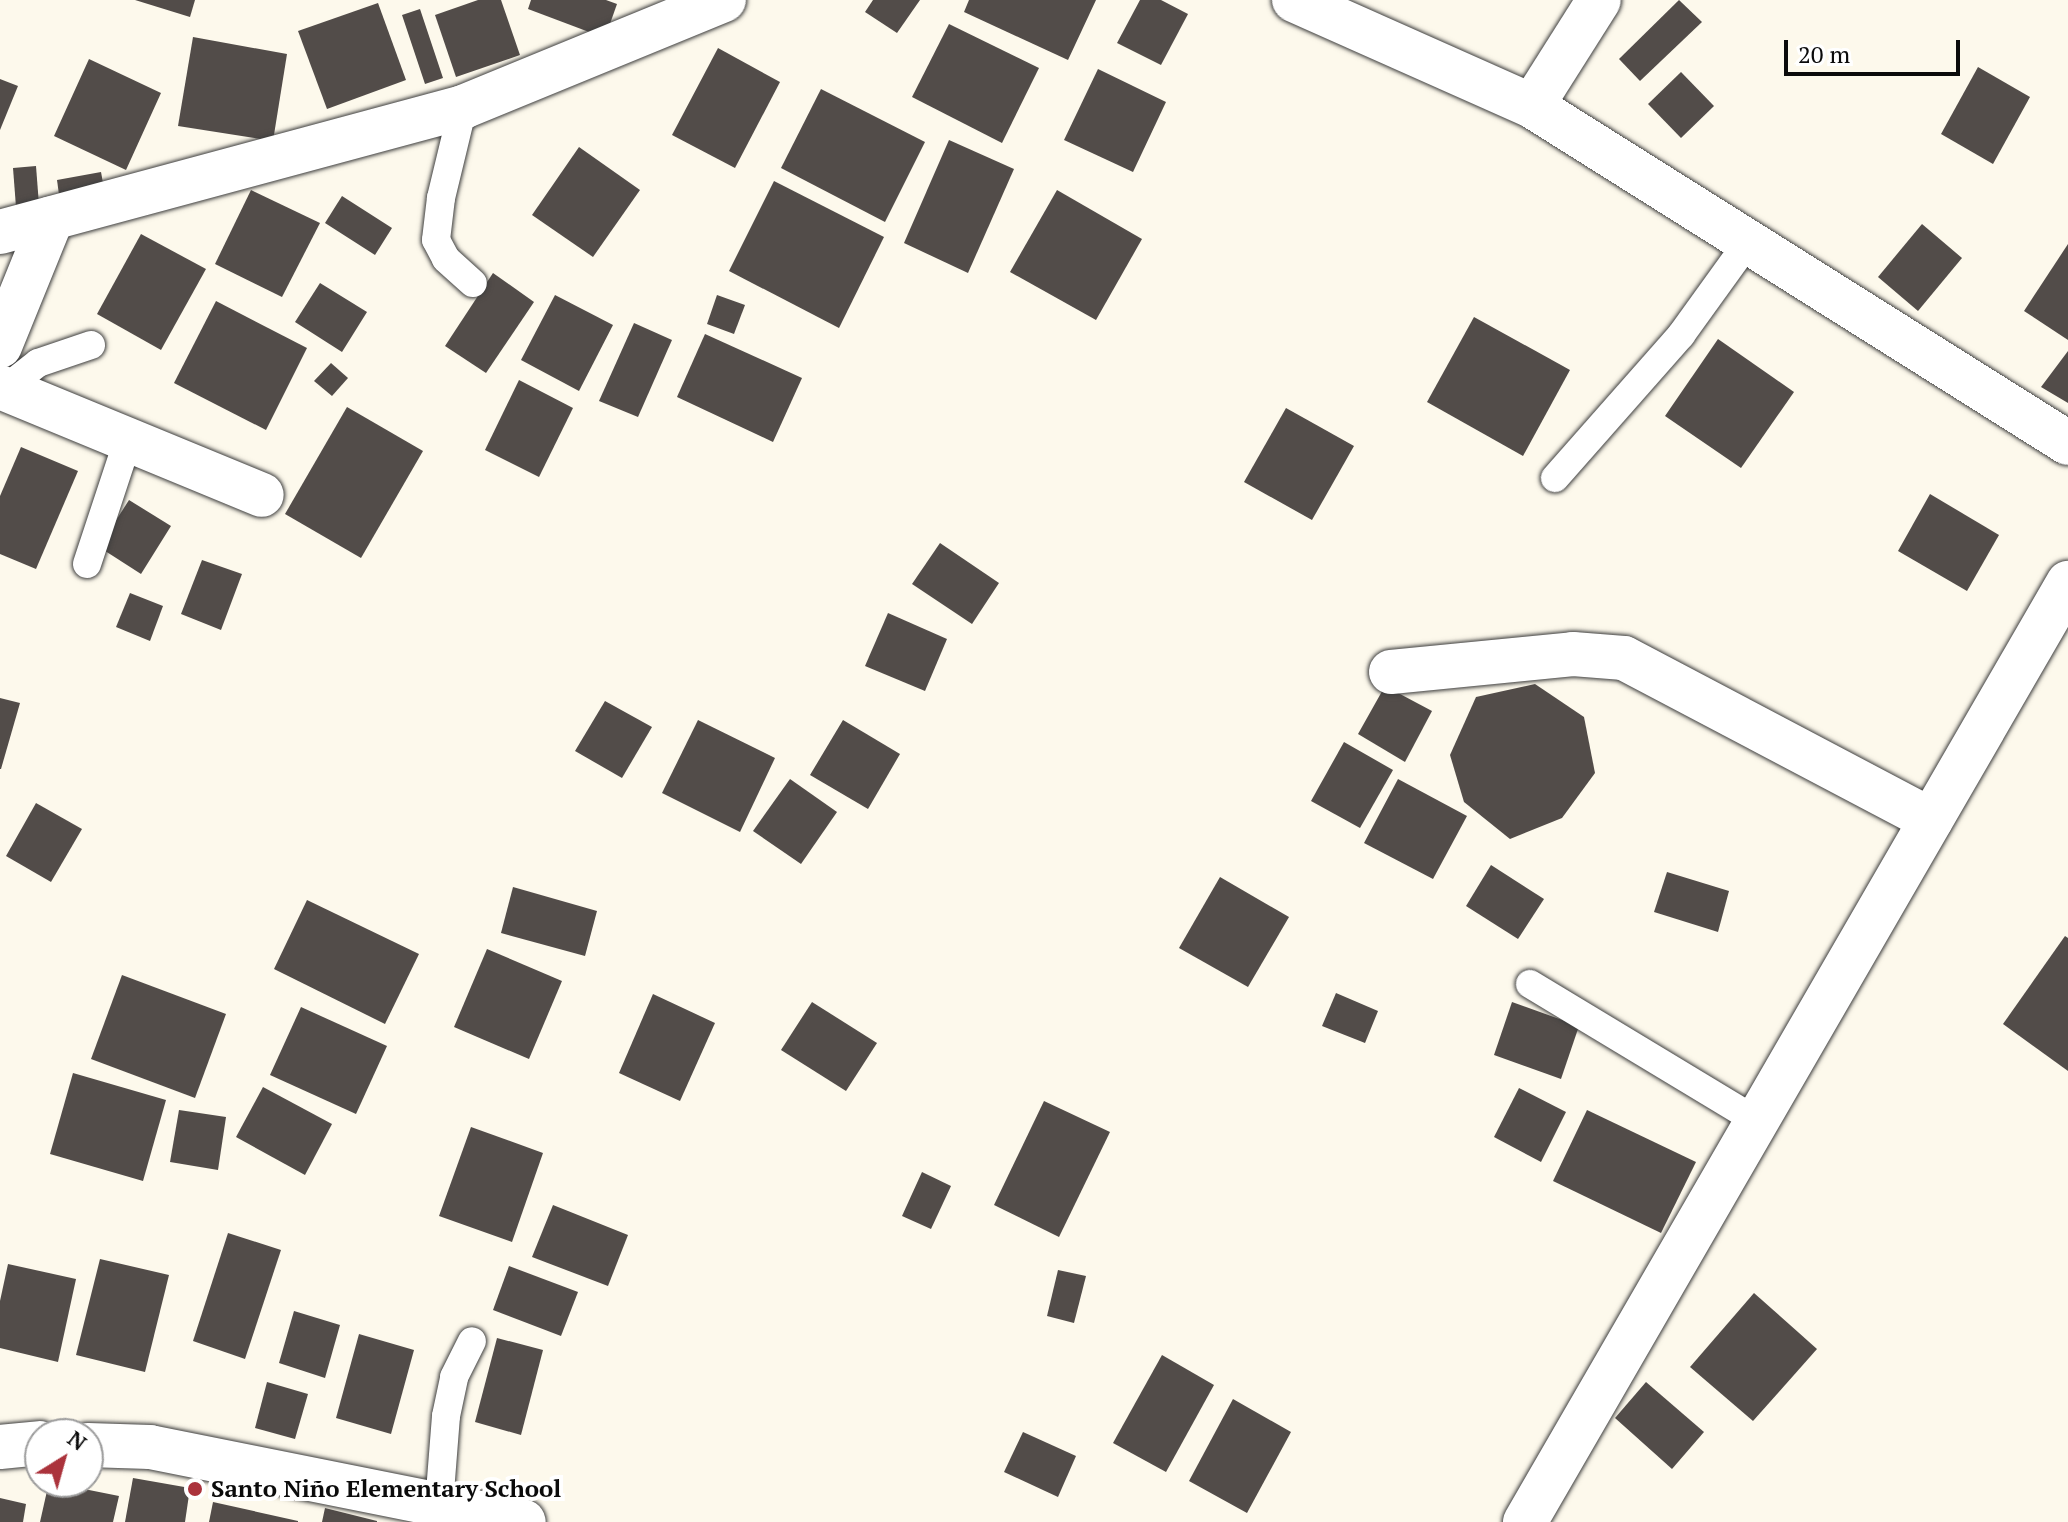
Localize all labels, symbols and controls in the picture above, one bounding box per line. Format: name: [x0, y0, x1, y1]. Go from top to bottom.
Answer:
scale bar: [1788, 24, 1964, 74]
text: 20 m: [1798, 38, 1850, 70]
north arrow: [24, 1418, 104, 1498]
text: N: [62, 1423, 93, 1457]
place label: Santo Niño Elementary School: [211, 1475, 561, 1503]
marker: Santo Niño Elementary School: [186, 1480, 204, 1498]

